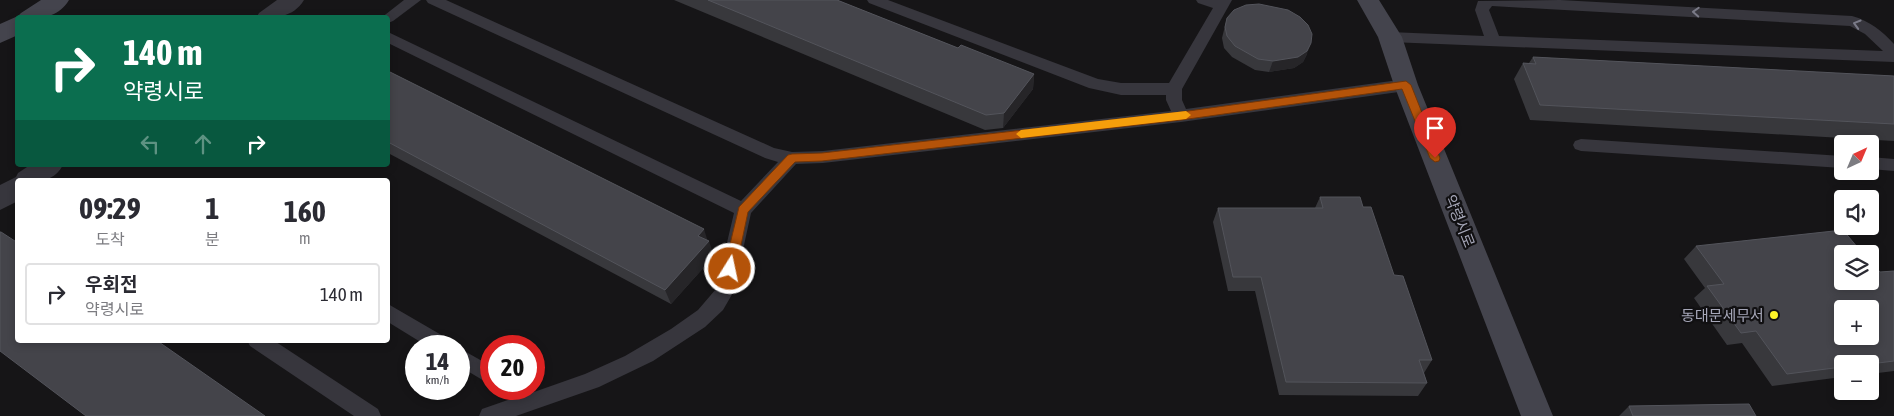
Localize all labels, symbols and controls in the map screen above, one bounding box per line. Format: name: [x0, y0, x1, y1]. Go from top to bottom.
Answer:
one-way arrow: [1691, 7, 1699, 18]
one-way arrow: [1854, 19, 1862, 29]
text: 140 m: [123, 32, 202, 72]
icon: right: [40, 35, 105, 100]
text: 약령시로: [123, 78, 204, 104]
pin: [1414, 107, 1456, 158]
icon: arrive: [1421, 114, 1449, 142]
icon: left: [136, 130, 164, 158]
icon: ahead: [189, 130, 217, 158]
icon: right: [242, 130, 270, 158]
north arrow: [1834, 135, 1879, 180]
map controls: [1834, 135, 1879, 400]
button: sound: [1834, 190, 1879, 235]
text: 09:29: [79, 191, 141, 225]
text: 1: [205, 191, 219, 225]
street label: 약령시로: [1442, 192, 1478, 250]
text: 160: [284, 194, 326, 228]
text: m: [299, 229, 311, 247]
text: 도착: [95, 230, 125, 248]
text: 분: [205, 230, 220, 248]
position arrow: [703, 242, 755, 294]
button: layers: [1834, 245, 1879, 290]
text: 우회전: [85, 273, 137, 295]
icon: right: [42, 280, 70, 308]
text: 140 m: [320, 283, 363, 305]
text: 약령시로: [85, 300, 144, 318]
button: +: [1834, 300, 1879, 345]
place label: 동대문세무서: [1681, 307, 1764, 324]
marker: 동대문세무서: [1768, 309, 1780, 321]
speed limit sign: 20: [480, 335, 545, 400]
text: 14: [426, 347, 449, 375]
button: −: [1834, 355, 1879, 400]
text: km/h: [426, 373, 449, 387]

